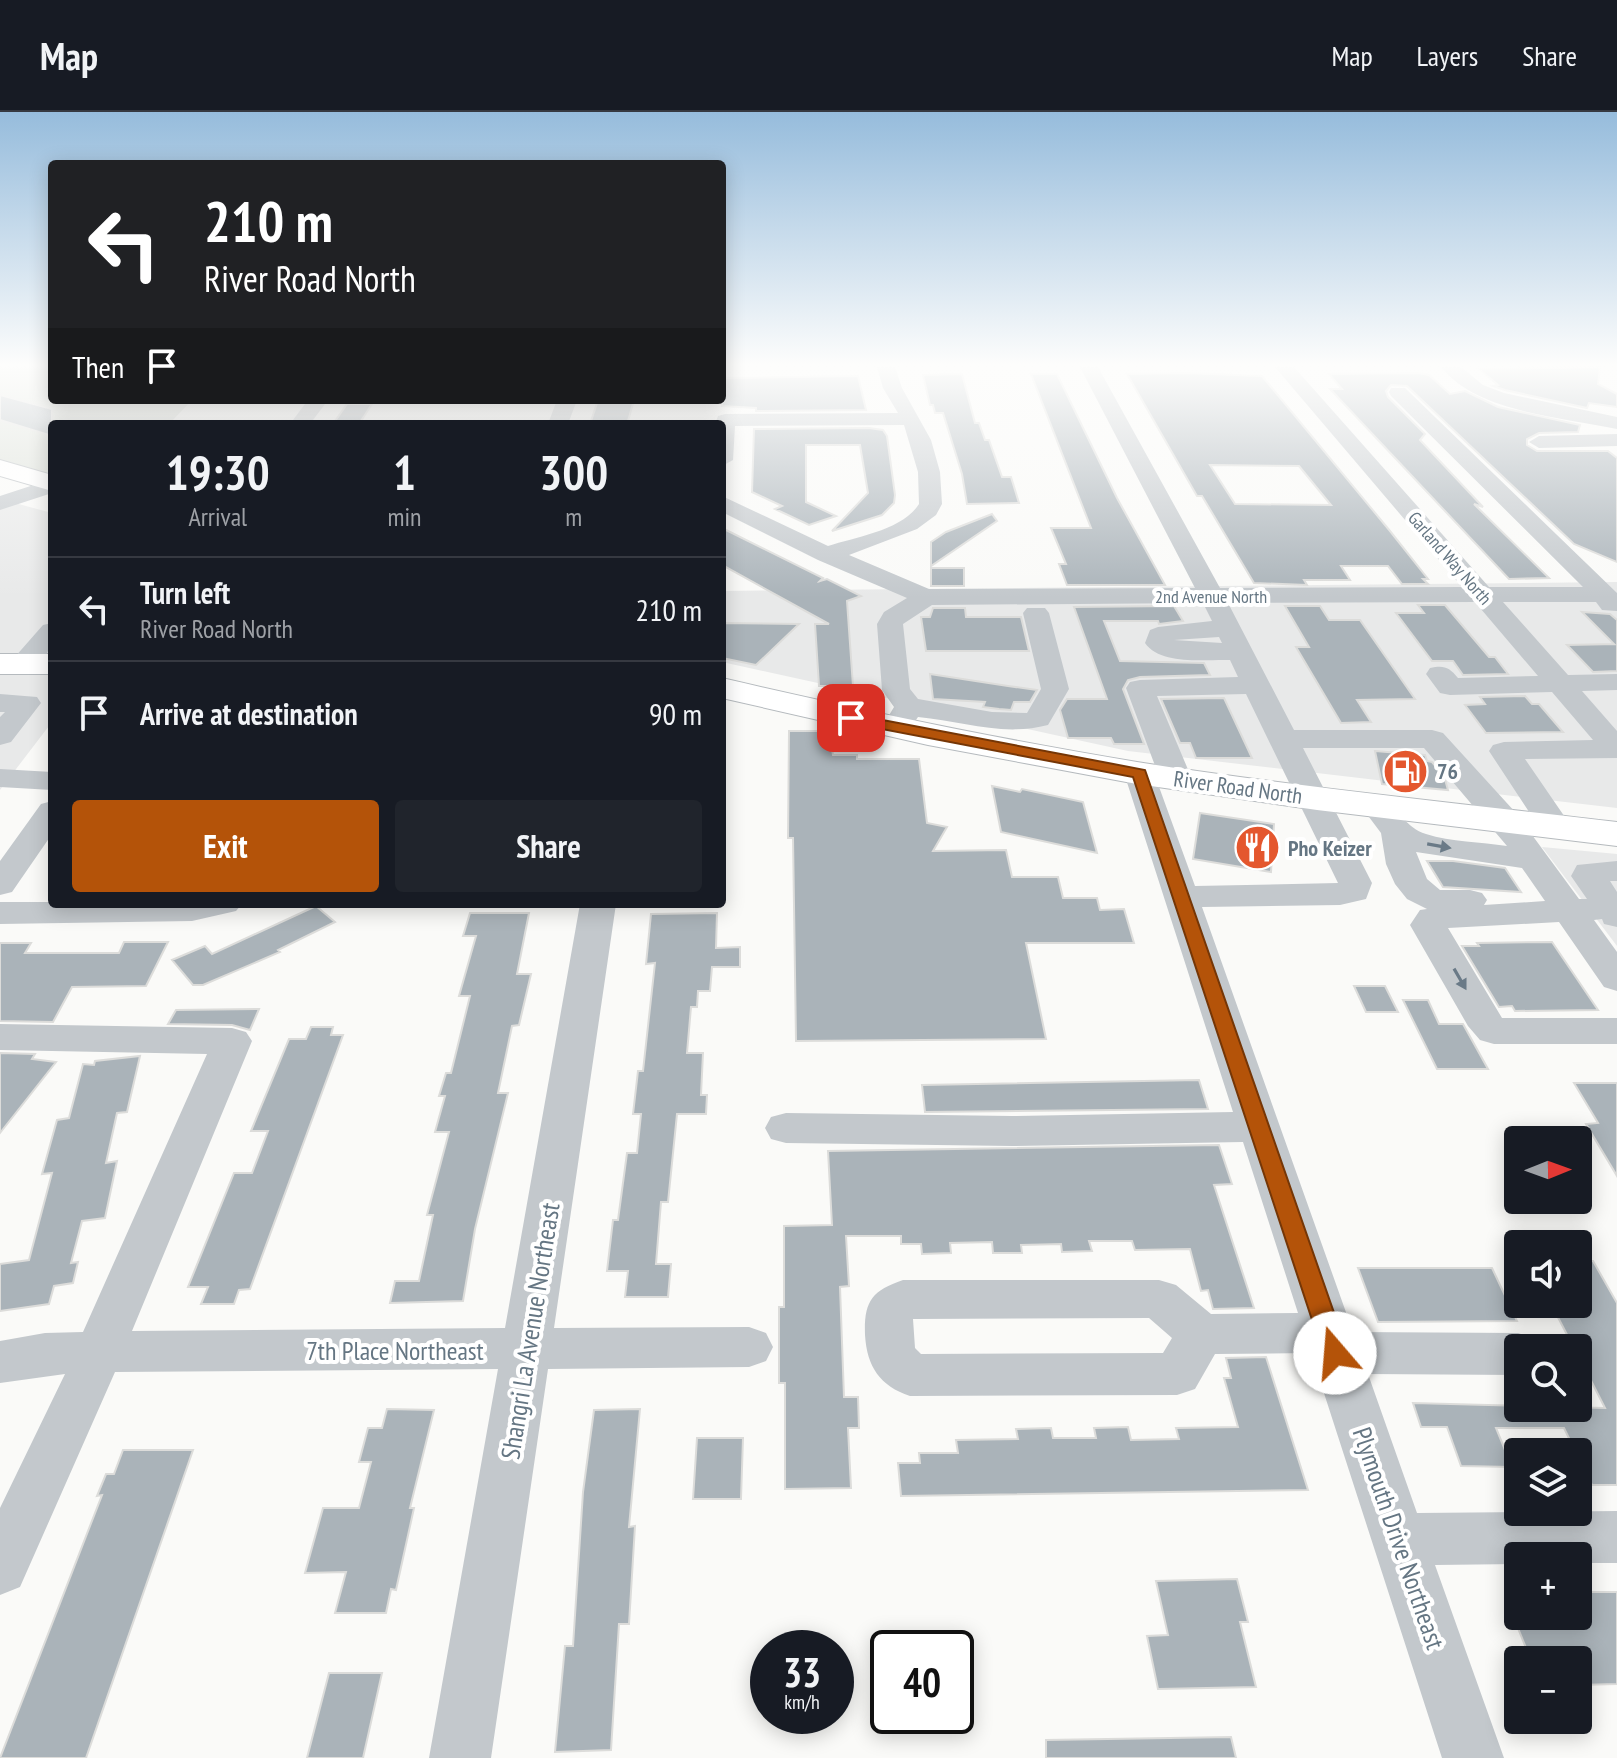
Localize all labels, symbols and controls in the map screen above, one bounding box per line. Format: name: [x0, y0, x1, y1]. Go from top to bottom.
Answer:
text: Map: [40, 31, 98, 80]
text: Map: [1331, 37, 1373, 74]
text: Layers: [1417, 37, 1478, 74]
text: Share: [1522, 37, 1577, 74]
text: 210 m: [204, 185, 333, 257]
icon: left: [72, 192, 176, 296]
text: River Road North: [204, 255, 416, 302]
icon: arrive: [140, 344, 184, 388]
text: Then: [72, 347, 124, 386]
text: 19:30: [166, 441, 270, 503]
text: 1: [393, 441, 416, 503]
text: 300: [539, 441, 608, 503]
text: Arrival: [188, 500, 247, 533]
text: min: [387, 500, 421, 533]
text: m: [565, 500, 582, 533]
street label: Garland Way North: [1403, 507, 1497, 609]
text: Turn left: [140, 573, 230, 612]
street label: 2nd Avenue North: [1155, 585, 1267, 608]
icon: left: [72, 587, 116, 631]
text: 210 m: [636, 590, 702, 629]
text: River Road North: [140, 612, 293, 645]
pin: [817, 684, 885, 752]
icon: arrive: [72, 691, 116, 735]
text: Arrive at destination: [140, 694, 358, 733]
text: 90 m: [649, 694, 702, 733]
icon: arrive: [829, 696, 873, 740]
fuel station icon: 76: [1382, 747, 1430, 795]
place label: 76: [1437, 757, 1458, 785]
street label: River Road North: [1172, 764, 1304, 810]
button: Exit: [72, 800, 379, 892]
button: Share: [395, 800, 702, 892]
restaurant icon: Pho Keizer: [1233, 824, 1281, 872]
place label: Pho Keizer: [1288, 834, 1372, 862]
one-way arrow: [1427, 841, 1452, 853]
one-way arrow: [1453, 968, 1467, 990]
north arrow: [1504, 1126, 1592, 1214]
map controls: [1504, 1126, 1592, 1734]
street label: Shangri La Avenue Northeast: [493, 1200, 567, 1462]
button: sound: [1504, 1230, 1592, 1318]
position arrow: [1293, 1311, 1377, 1395]
street label: 7th Place Northeast: [306, 1334, 484, 1367]
button: search: [1504, 1334, 1592, 1422]
street label: Plymouth Drive Northeast: [1346, 1423, 1452, 1653]
button: layers: [1504, 1438, 1592, 1526]
button: +: [1504, 1542, 1592, 1630]
speed limit sign: 40: [870, 1630, 974, 1734]
text: 33: [783, 1646, 821, 1698]
button: −: [1504, 1646, 1592, 1734]
text: km/h: [784, 1689, 820, 1715]

